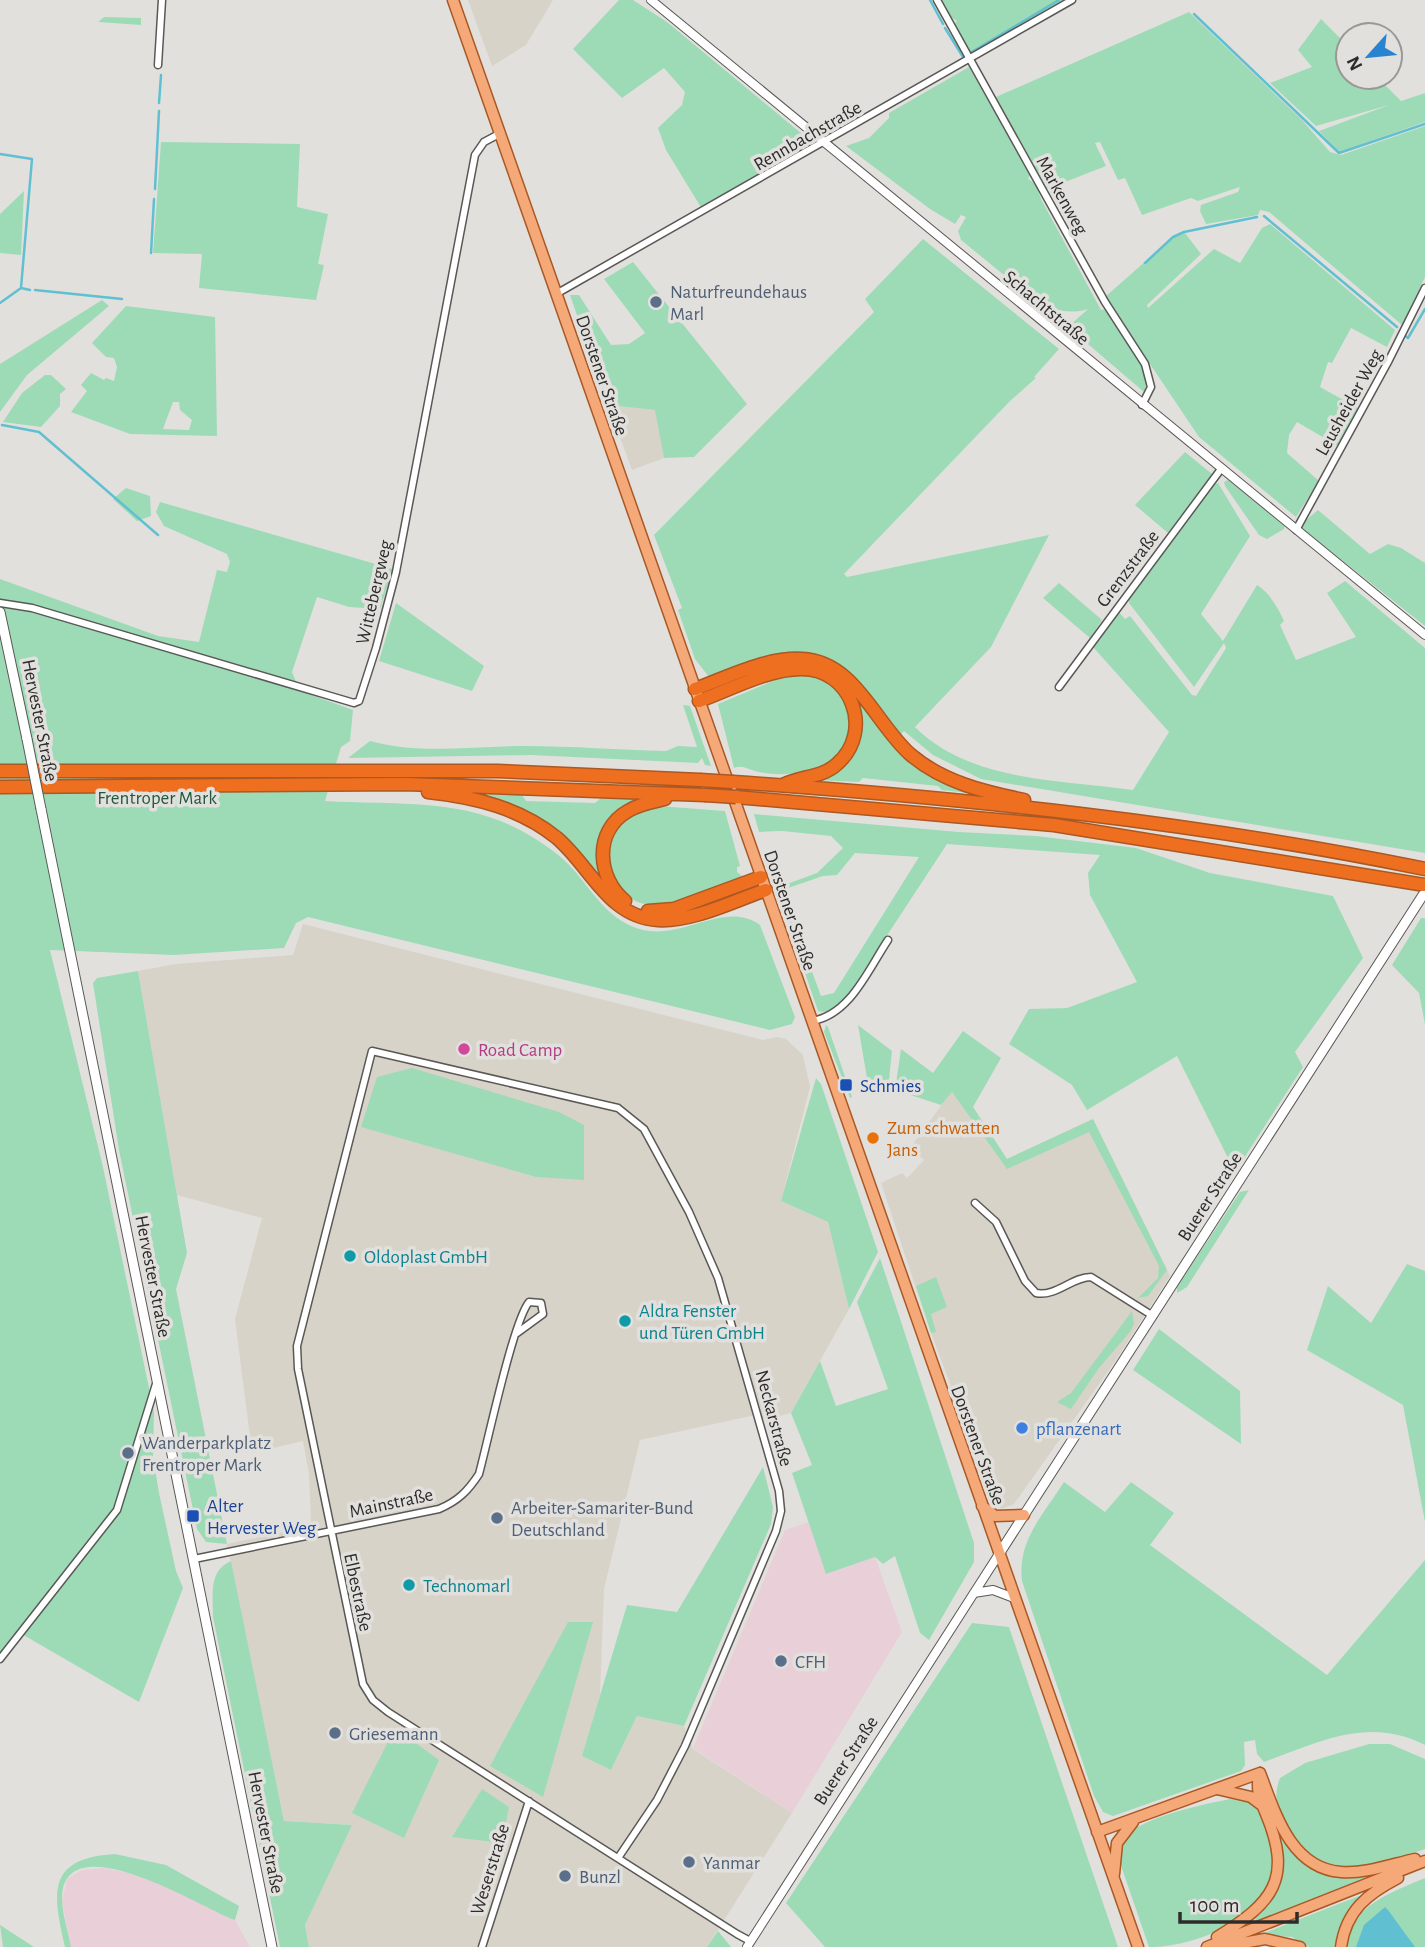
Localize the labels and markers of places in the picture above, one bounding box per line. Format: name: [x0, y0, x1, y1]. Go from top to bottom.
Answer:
place label: Naturfreundehaus Marl: [670, 283, 807, 324]
marker: Naturfreundehaus Marl: [648, 294, 664, 310]
marker: Road Camp: [456, 1041, 472, 1057]
place label: Road Camp: [478, 1041, 562, 1060]
marker: Schmies: [838, 1077, 854, 1093]
place label: Schmies: [860, 1077, 921, 1096]
place label: Zum schwatten Jans: [887, 1119, 1000, 1160]
marker: Zum schwatten Jans: [865, 1130, 881, 1146]
marker: Oldoplast GmbH: [342, 1248, 358, 1264]
place label: Oldoplast GmbH: [364, 1248, 488, 1267]
place label: Aldra Fenster und Türen GmbH: [639, 1302, 765, 1343]
marker: Aldra Fenster und Türen GmbH: [617, 1313, 633, 1329]
marker: pflanzenart: [1014, 1420, 1030, 1436]
place label: pflanzenart: [1036, 1420, 1121, 1439]
place label: Wanderparkplatz Frentroper Mark: [142, 1434, 271, 1475]
marker: Wanderparkplatz Frentroper Mark: [120, 1445, 136, 1461]
place label: Alter Hervester Weg: [207, 1497, 317, 1538]
place label: Arbeiter-Samariter-Bund Deutschland: [511, 1499, 693, 1540]
marker: Alter Hervester Weg: [185, 1508, 201, 1524]
marker: Arbeiter-Samariter-Bund Deutschland: [489, 1510, 505, 1526]
marker: Technomarl: [401, 1577, 417, 1593]
place label: Technomarl: [423, 1577, 510, 1596]
marker: CFH: [773, 1653, 789, 1669]
place label: CFH: [795, 1653, 826, 1672]
marker: Griesemann: [327, 1725, 343, 1741]
place label: Griesemann: [349, 1725, 439, 1744]
marker: Yanmar: [681, 1854, 697, 1870]
place label: Yanmar: [703, 1854, 760, 1873]
marker: Bunzl: [557, 1868, 573, 1884]
place label: Bunzl: [579, 1868, 621, 1887]

